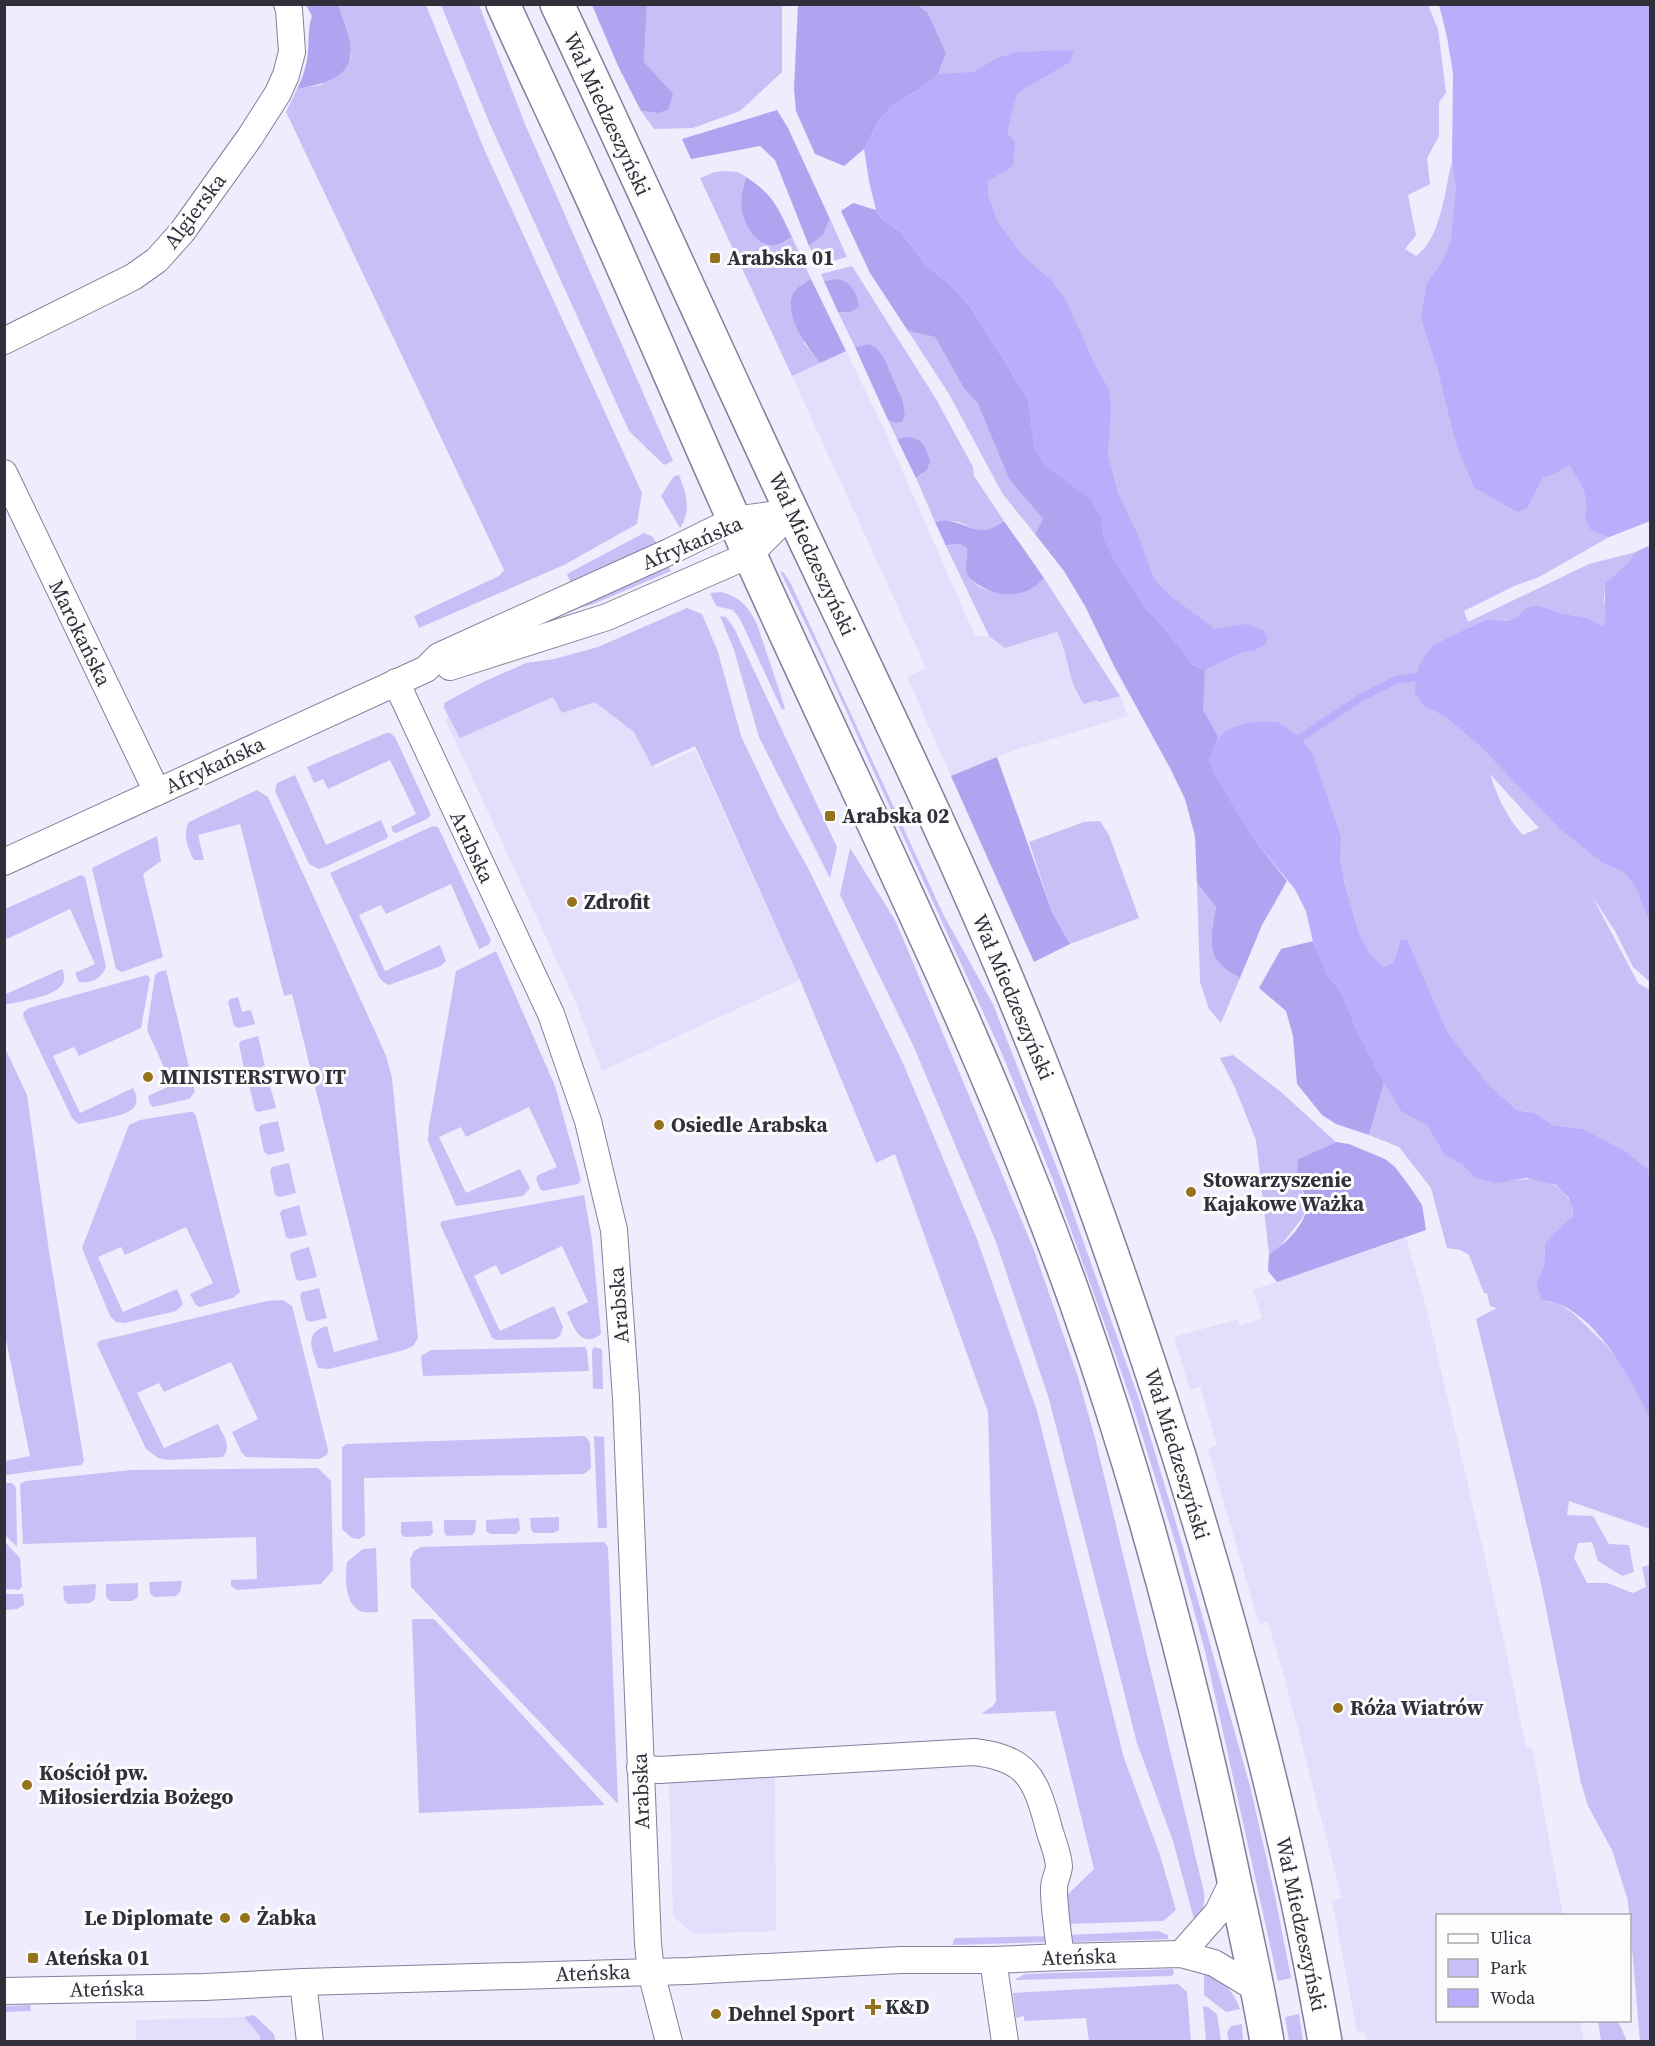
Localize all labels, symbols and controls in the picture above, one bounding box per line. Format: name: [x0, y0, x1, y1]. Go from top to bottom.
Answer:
street label: Wał Miedzeszyński: [557, 27, 658, 200]
street label: Algierska: [157, 167, 233, 254]
place label: Arabska 01: [727, 243, 834, 272]
marker: Arabska 01: [708, 251, 722, 265]
street label: Wał Miedzeszyński: [762, 467, 863, 640]
street label: Afrykańska: [637, 508, 747, 577]
street label: Marokańska: [42, 575, 119, 691]
street label: Afrykańska: [160, 729, 270, 800]
place label: Arabska 02: [842, 801, 949, 830]
street label: Arabska: [443, 806, 502, 888]
marker: Arabska 02: [823, 809, 837, 823]
place label: Zdrofit: [584, 887, 651, 916]
marker: Zdrofit: [565, 895, 579, 909]
street label: Wał Miedzeszyński: [965, 909, 1061, 1084]
place label: MINISTERSTWO IT: [160, 1062, 346, 1091]
marker: MINISTERSTWO IT: [141, 1070, 155, 1084]
place label: Osiedle Arabska: [671, 1110, 829, 1139]
marker: Osiedle Arabska: [652, 1118, 666, 1132]
place label: Stowarzyszenie Kajakowe Ważka: [1203, 1165, 1365, 1218]
marker: Stowarzyszenie Kajakowe Ważka: [1184, 1185, 1198, 1199]
street label: Arabska: [601, 1266, 636, 1344]
street label: Wał Miedzeszyński: [1138, 1365, 1217, 1543]
place label: Róża Wiatrów: [1350, 1693, 1484, 1722]
marker: Róża Wiatrów: [1331, 1701, 1345, 1715]
street label: Arabska: [625, 1752, 656, 1830]
place label: Kościół pw. Miłosierdzia Bożego: [39, 1758, 233, 1811]
marker: Kościół pw. Miłosierdzia Bożego: [20, 1778, 34, 1792]
street label: Wał Miedzeszyński: [1269, 1834, 1334, 2014]
place label: Le Diplomate: [84, 1903, 213, 1932]
place label: Żabka: [257, 1903, 317, 1932]
marker: Le Diplomate: [218, 1911, 232, 1925]
marker: Żabka: [238, 1911, 252, 1925]
legend: [1436, 1914, 1631, 2022]
text: Ulica: [1490, 1925, 1533, 1950]
street label: Ateńska: [1041, 1941, 1117, 1972]
place label: Ateńska 01: [45, 1943, 150, 1972]
marker: Ateńska 01: [26, 1951, 40, 1965]
text: Park: [1490, 1955, 1527, 1980]
street label: Ateńska: [555, 1957, 631, 1988]
street label: Ateńska: [69, 1973, 145, 2004]
text: Woda: [1490, 1985, 1536, 2010]
place label: K&D: [885, 1992, 930, 2021]
place label: Dehnel Sport: [728, 1999, 855, 2028]
marker: K&D: [866, 2000, 880, 2014]
marker: Dehnel Sport: [709, 2007, 723, 2021]

